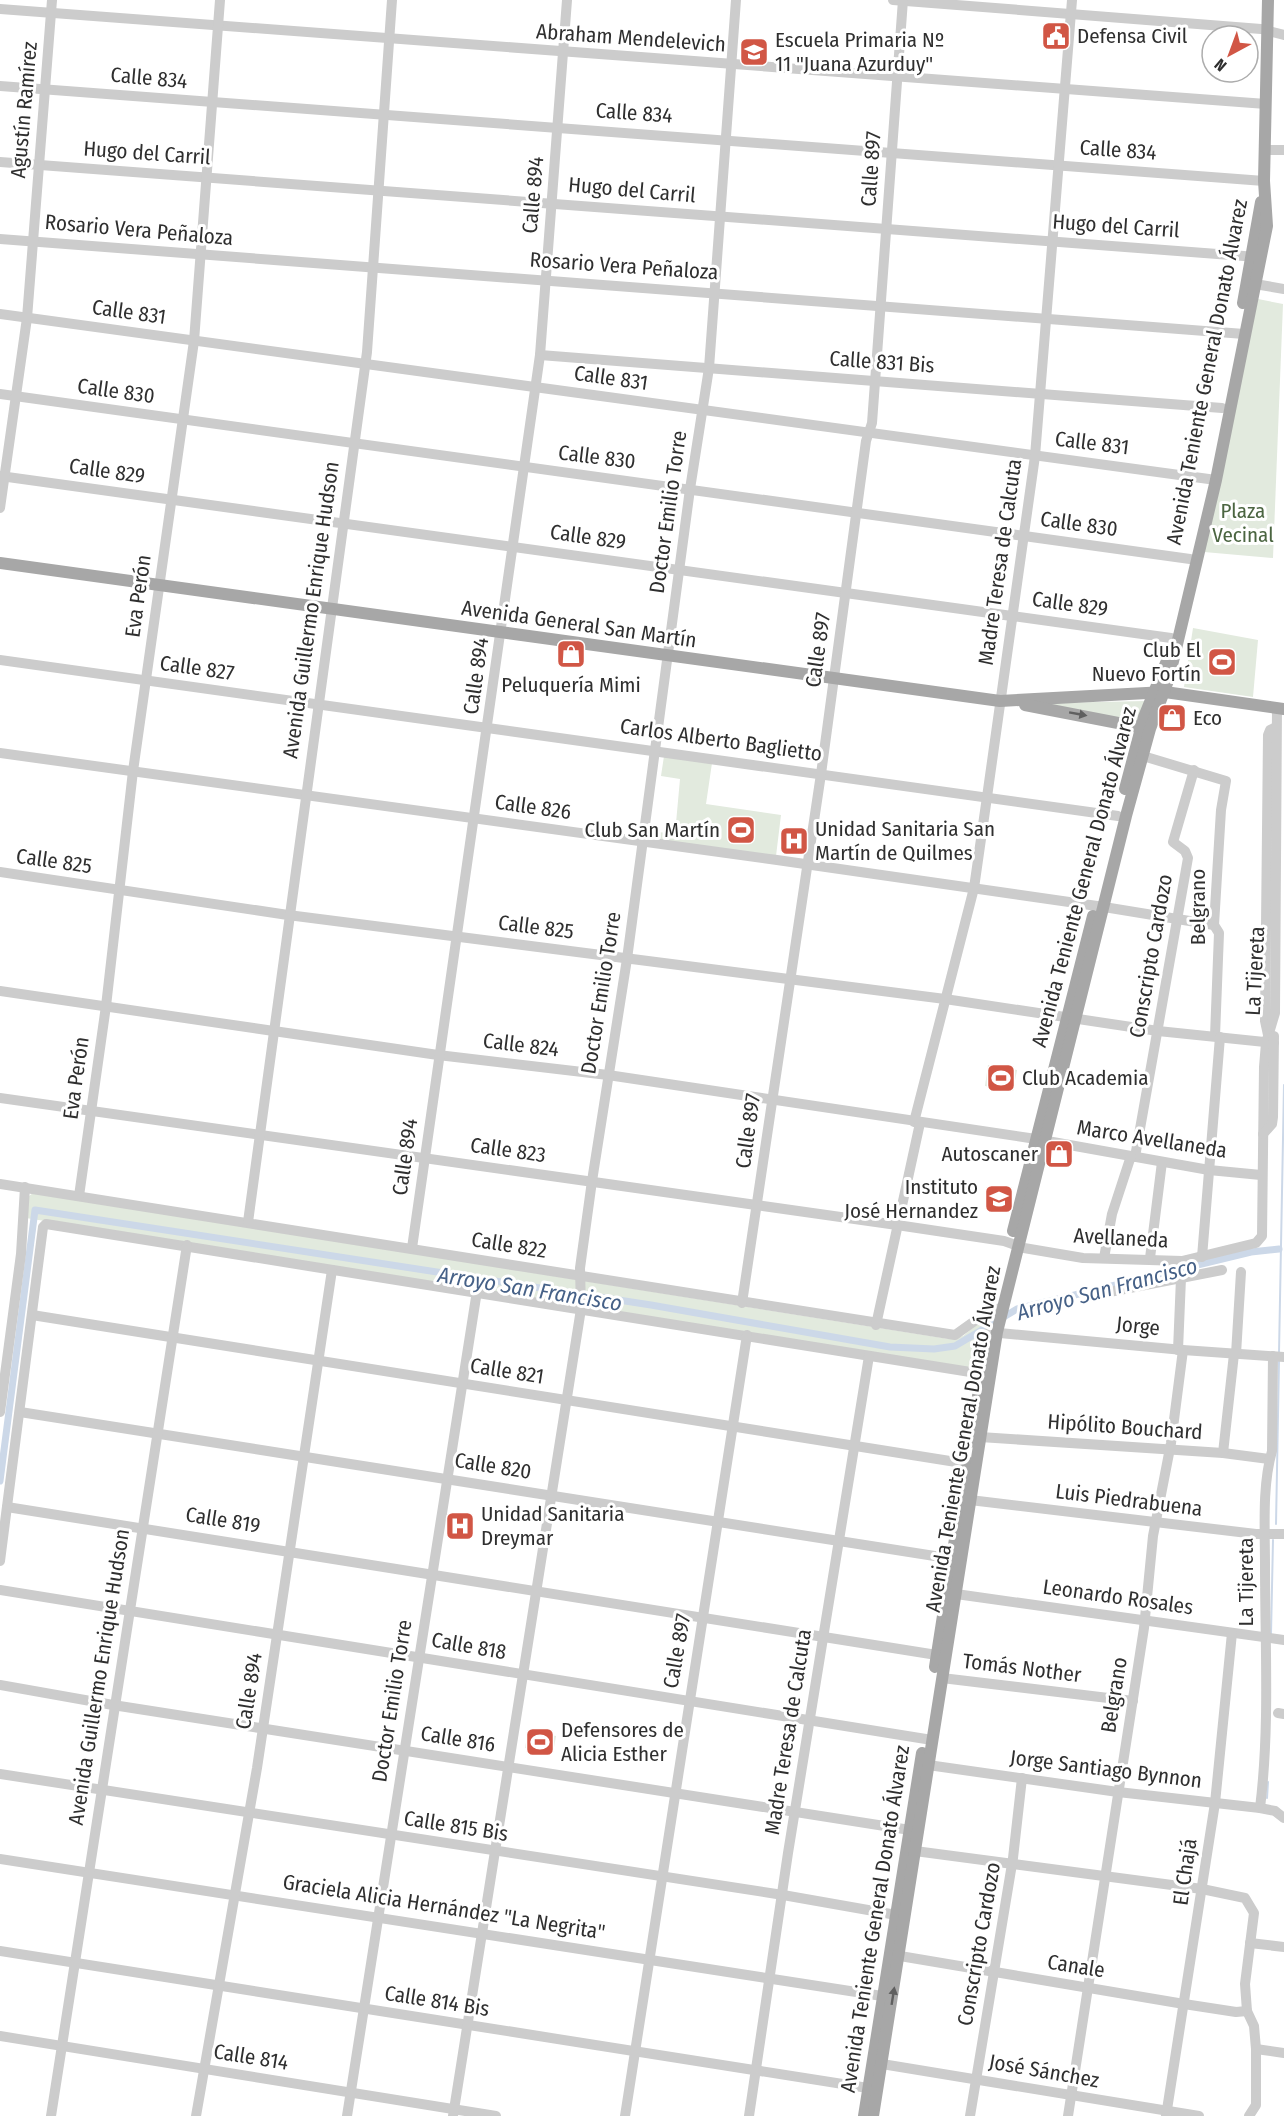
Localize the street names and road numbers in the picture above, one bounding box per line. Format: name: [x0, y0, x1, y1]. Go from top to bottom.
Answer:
street label: Abraham Mendelevich: [535, 18, 727, 58]
street label: Agustín Ramírez: [5, 41, 43, 179]
street label: Calle 834: [110, 62, 188, 94]
street label: Calle 834: [595, 97, 673, 129]
street label: Calle 897: [855, 130, 887, 208]
street label: Calle 834: [1079, 134, 1157, 166]
street label: Hugo del Carril: [82, 136, 212, 170]
street label: Calle 894: [517, 155, 549, 235]
street label: Hugo del Carril: [567, 171, 697, 209]
street label: Avenida Teniente General Donato Álvarez: [1161, 197, 1253, 547]
street label: Rosario Vera Peñaloza: [44, 209, 234, 251]
street label: Hugo del Carril: [1051, 209, 1181, 243]
street label: Rosario Vera Peñaloza: [529, 246, 719, 286]
street label: Calle 831: [90, 294, 168, 330]
street label: Calle 831 Bis: [829, 345, 935, 379]
street label: Calle 831: [572, 360, 650, 396]
street label: Calle 830: [76, 373, 156, 409]
street label: Calle 831: [1053, 426, 1131, 460]
street label: Doctor Emilio Torre: [644, 429, 692, 595]
street label: Calle 830: [557, 439, 637, 475]
street label: Calle 829: [67, 453, 147, 489]
street label: Madre Teresa de Calcuta: [973, 457, 1027, 667]
street label: Avenida Guillermo Enrique Hudson: [277, 460, 345, 760]
street label: Calle 830: [1039, 506, 1119, 542]
street label: Calle 829: [548, 519, 628, 555]
street label: Eva Perón: [119, 553, 157, 639]
street label: Calle 829: [1030, 586, 1110, 622]
street label: Avenida General San Martín: [460, 595, 698, 653]
street label: Calle 897: [800, 611, 836, 689]
street label: Calle 894: [458, 636, 494, 716]
street label: Calle 827: [158, 650, 236, 686]
street label: Avenida Teniente General Donato Álvarez: [1026, 704, 1142, 1050]
street label: Carlos Alberto Baglietto: [618, 713, 824, 767]
street label: Calle 826: [493, 789, 573, 825]
street label: Calle 825: [15, 843, 93, 879]
street label: Belgrano: [1185, 869, 1211, 945]
street label: Conscripto Cardozo: [1124, 872, 1178, 1040]
street label: Calle 825: [497, 909, 575, 945]
street label: Doctor Emilio Torre: [575, 910, 627, 1076]
street label: La Tijereta: [1240, 926, 1270, 1016]
street label: Calle 824: [482, 1027, 560, 1063]
street label: Eva Perón: [57, 1035, 95, 1121]
street label: Calle 897: [730, 1092, 766, 1170]
street label: Marco Avellaneda: [1075, 1114, 1229, 1164]
street label: Calle 894: [387, 1117, 423, 1197]
street label: Calle 823: [469, 1132, 547, 1168]
street label: Avellaneda: [1073, 1223, 1169, 1253]
street label: Calle 822: [470, 1226, 548, 1264]
street label: Avenida Teniente General Donato Álvarez: [920, 1264, 1006, 1614]
street label: Jorge: [1115, 1311, 1161, 1341]
street label: Calle 821: [468, 1352, 546, 1390]
street label: Hipólito Bouchard: [1047, 1409, 1203, 1445]
street label: Calle 820: [453, 1447, 533, 1485]
street label: Luis Piedrabuena: [1054, 1478, 1204, 1522]
street label: Calle 819: [184, 1501, 262, 1539]
street label: Avenida Guillermo Enrique Hudson: [63, 1527, 135, 1827]
street label: La Tijereta: [1233, 1537, 1259, 1627]
street label: Leonardo Rosales: [1041, 1574, 1195, 1620]
street label: Calle 897: [658, 1612, 696, 1690]
street label: Doctor Emilio Torre: [366, 1618, 418, 1784]
street label: Calle 818: [430, 1627, 508, 1665]
street label: Madre Teresa de Calcuta: [759, 1627, 817, 1837]
street label: Tomás Nother: [961, 1648, 1083, 1688]
street label: Calle 894: [230, 1651, 268, 1731]
street label: Belgrano: [1095, 1655, 1133, 1735]
street label: Calle 816: [419, 1720, 497, 1758]
street label: Avenida Teniente General Donato Álvarez: [835, 1743, 915, 2095]
street label: Jorge Santiago Bynnon: [1008, 1744, 1204, 1794]
street label: Calle 815 Bis: [402, 1805, 510, 1847]
street label: El Chajá: [1167, 1837, 1203, 1907]
street label: Conscripto Cardozo: [952, 1860, 1006, 2028]
street label: Graciela Alicia Hernández "La Negrita": [281, 1869, 607, 1945]
street label: Canale: [1045, 1949, 1107, 1983]
street label: Calle 814 Bis: [383, 1980, 491, 2022]
street label: Calle 814: [212, 2038, 290, 2076]
street label: José Sánchez: [987, 2049, 1101, 2093]

